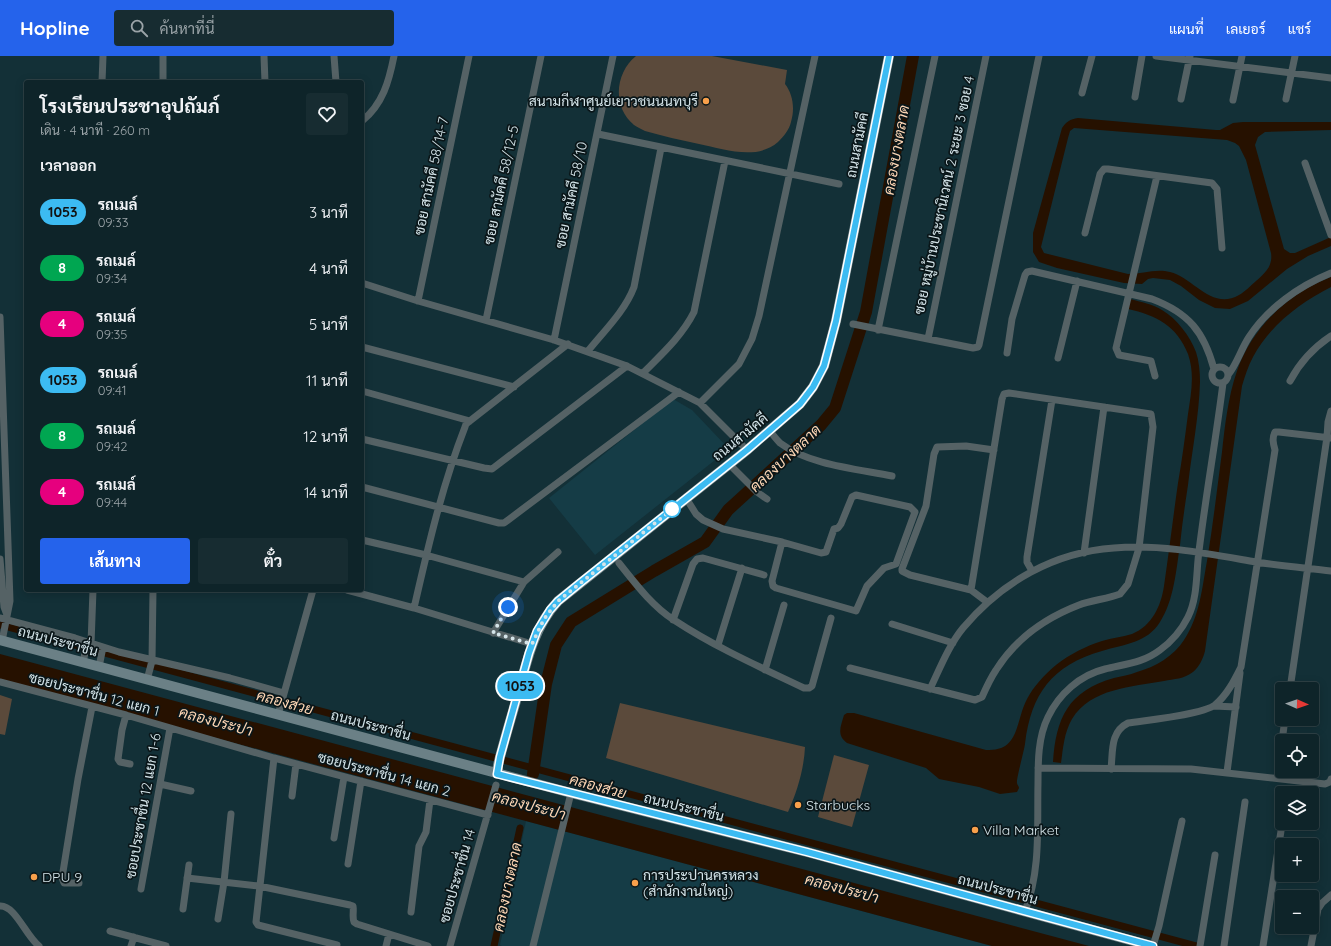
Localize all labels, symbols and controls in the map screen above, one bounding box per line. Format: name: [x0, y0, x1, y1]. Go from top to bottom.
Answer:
search box: [114, 10, 394, 46]
text: Hopline: [20, 16, 90, 40]
icon: search: [128, 17, 150, 39]
text: ค้นหาที่นี่: [160, 19, 214, 38]
text: แผนที่: [1169, 20, 1204, 38]
text: เลเยอร์: [1226, 20, 1266, 38]
text: แชร์: [1288, 20, 1311, 38]
street label: ซอย หมู่บ้านประชานิเวศน์ 2 ระยะ 3 ซอย 4: [910, 74, 979, 316]
place label: สนามกีฬาศูนย์เยาวชนนนทบุรี: [529, 92, 698, 111]
button: heart: [306, 93, 348, 135]
text: โรงเรียนประชาอุปถัมภ์: [40, 94, 220, 118]
marker: สนามกีฬาศูนย์เยาวชนนนทบุรี: [701, 96, 711, 106]
water label: คลองบางตลาด: [879, 103, 913, 197]
street label: ถนนสามัคคี: [842, 111, 872, 179]
street label: ซอย สามัคคี 58/14-7: [410, 115, 452, 237]
text: เดิน · 4 นาที · 260 m: [40, 122, 150, 138]
street label: ซอย สามัคคี 58/12-5: [480, 124, 522, 246]
street label: ซอย สามัคคี 58/10: [551, 140, 591, 250]
text: เวลาออก: [40, 156, 97, 175]
text: รถเมล์: [98, 195, 137, 214]
text: 1053: [48, 203, 78, 221]
text: 3 นาที: [309, 203, 348, 222]
text: 09:33: [98, 214, 129, 230]
text: รถเมล์: [96, 251, 136, 270]
text: 8: [58, 259, 66, 277]
text: 4 นาที: [309, 259, 348, 278]
text: 09:34: [96, 270, 127, 286]
text: รถเมล์: [96, 307, 136, 326]
text: 4: [58, 315, 66, 333]
text: 5 นาที: [309, 315, 348, 334]
text: 09:35: [96, 326, 127, 342]
text: รถเมล์: [98, 363, 137, 382]
text: 1053: [48, 371, 78, 389]
text: 11 นาที: [306, 371, 348, 390]
text: 09:41: [98, 382, 127, 398]
street label: ถนนสามัคคี: [709, 409, 771, 465]
text: รถเมล์: [96, 419, 136, 438]
water label: คลองบางตลาด: [745, 420, 825, 496]
text: 8: [58, 427, 66, 445]
text: 12 นาที: [303, 427, 348, 446]
text: 09:42: [96, 438, 127, 454]
text: รถเมล์: [96, 475, 136, 494]
text: 4: [58, 483, 66, 501]
text: 14 นาที: [304, 483, 348, 502]
text: 09:44: [96, 494, 127, 510]
unlabelled marker: [663, 500, 681, 518]
button: เส้นทาง: [40, 538, 190, 584]
button: ตั๋ว: [198, 538, 348, 584]
your location: [498, 597, 518, 617]
street label: ถนนประชาชื่น: [16, 619, 101, 660]
street label: ซอยประชาชื่น 12 แยก 1: [27, 665, 162, 720]
line badge: 1053: [492, 673, 548, 699]
text: 1053: [505, 677, 535, 695]
north arrow: [1275, 682, 1319, 726]
map controls: [1275, 682, 1319, 934]
water label: คลองส่วย: [254, 685, 316, 719]
water label: คลองประปา: [177, 702, 255, 740]
street label: ถนนประชาชื่น: [329, 703, 414, 744]
street label: ซอยประชาชื่น 12 แยก 1-6: [118, 731, 165, 880]
button: locate: [1275, 734, 1319, 778]
street label: ซอยประชาชื่น 14 แยก 2: [316, 745, 453, 800]
water label: คลองส่วย: [567, 769, 629, 803]
street label: ถนนประชาชื่น: [642, 785, 727, 826]
water label: คลองประปา: [490, 786, 568, 824]
button: layers: [1275, 786, 1319, 830]
place label: Starbucks: [806, 796, 870, 814]
marker: Starbucks: [793, 800, 803, 810]
place label: Villa Market: [983, 821, 1060, 839]
marker: Villa Market: [970, 825, 980, 835]
street label: ซอยประชาชื่น 14: [432, 826, 479, 925]
button: +: [1275, 838, 1319, 882]
water label: คลองบางตลาด: [488, 840, 526, 934]
place label: การประปานครหลวง (สำนักงานใหญ่): [643, 866, 759, 900]
street label: ถนนประชาชื่น: [956, 867, 1041, 908]
place label: DPU 9: [42, 868, 82, 886]
water label: คลองประปา: [803, 869, 881, 907]
marker: DPU 9: [29, 872, 39, 882]
marker: การประปานครหลวง (สำนักงานใหญ่): [630, 878, 640, 888]
button: −: [1275, 890, 1319, 934]

